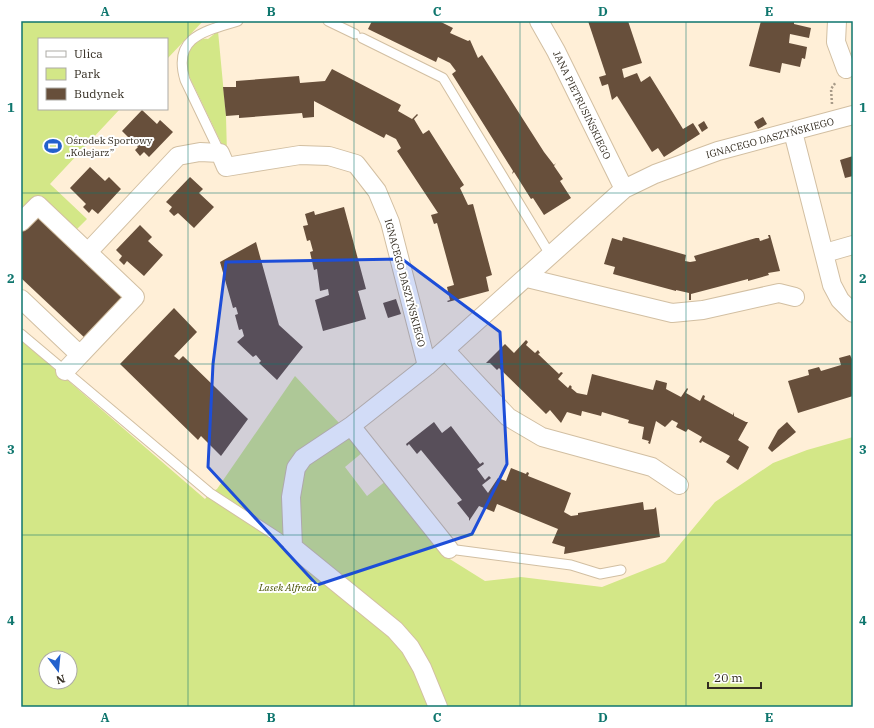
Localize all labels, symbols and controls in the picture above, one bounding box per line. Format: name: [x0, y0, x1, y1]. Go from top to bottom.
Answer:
text: A: [100, 3, 110, 20]
text: B: [266, 3, 276, 20]
text: C: [433, 3, 442, 20]
text: D: [598, 3, 608, 20]
text: E: [765, 3, 773, 20]
legend: [38, 38, 168, 110]
text: Ulica: [74, 46, 103, 61]
street label: JANA PIETRUSIŃSKIEGO: [550, 49, 614, 161]
text: Park: [74, 66, 100, 81]
text: Budynek: [74, 86, 124, 101]
text: 1: [7, 99, 15, 116]
text: 1: [859, 99, 867, 116]
street label: IGNACEGO DASZYŃSKIEGO: [704, 115, 836, 161]
place label: Ośrodek Sportowy „Kolejarz”: [66, 134, 153, 159]
sports icon: Ośrodek Sportowy „Kolejarz”: [43, 136, 63, 156]
street label: IGNACEGO DASZYŃSKIEGO: [382, 217, 428, 349]
text: 2: [7, 270, 15, 287]
text: 2: [859, 270, 867, 287]
text: 3: [7, 441, 15, 458]
text: 3: [859, 441, 867, 458]
park label: Lasek Alfreda: [258, 581, 318, 594]
text: 4: [7, 612, 15, 629]
text: 4: [859, 612, 867, 629]
north arrow: [38, 650, 78, 690]
scale bar: [708, 664, 761, 690]
text: 20 m: [714, 670, 743, 685]
text: N: [54, 672, 67, 688]
text: A: [100, 709, 110, 726]
text: B: [266, 709, 276, 726]
text: C: [433, 709, 442, 726]
text: D: [598, 709, 608, 726]
text: E: [765, 709, 773, 726]

